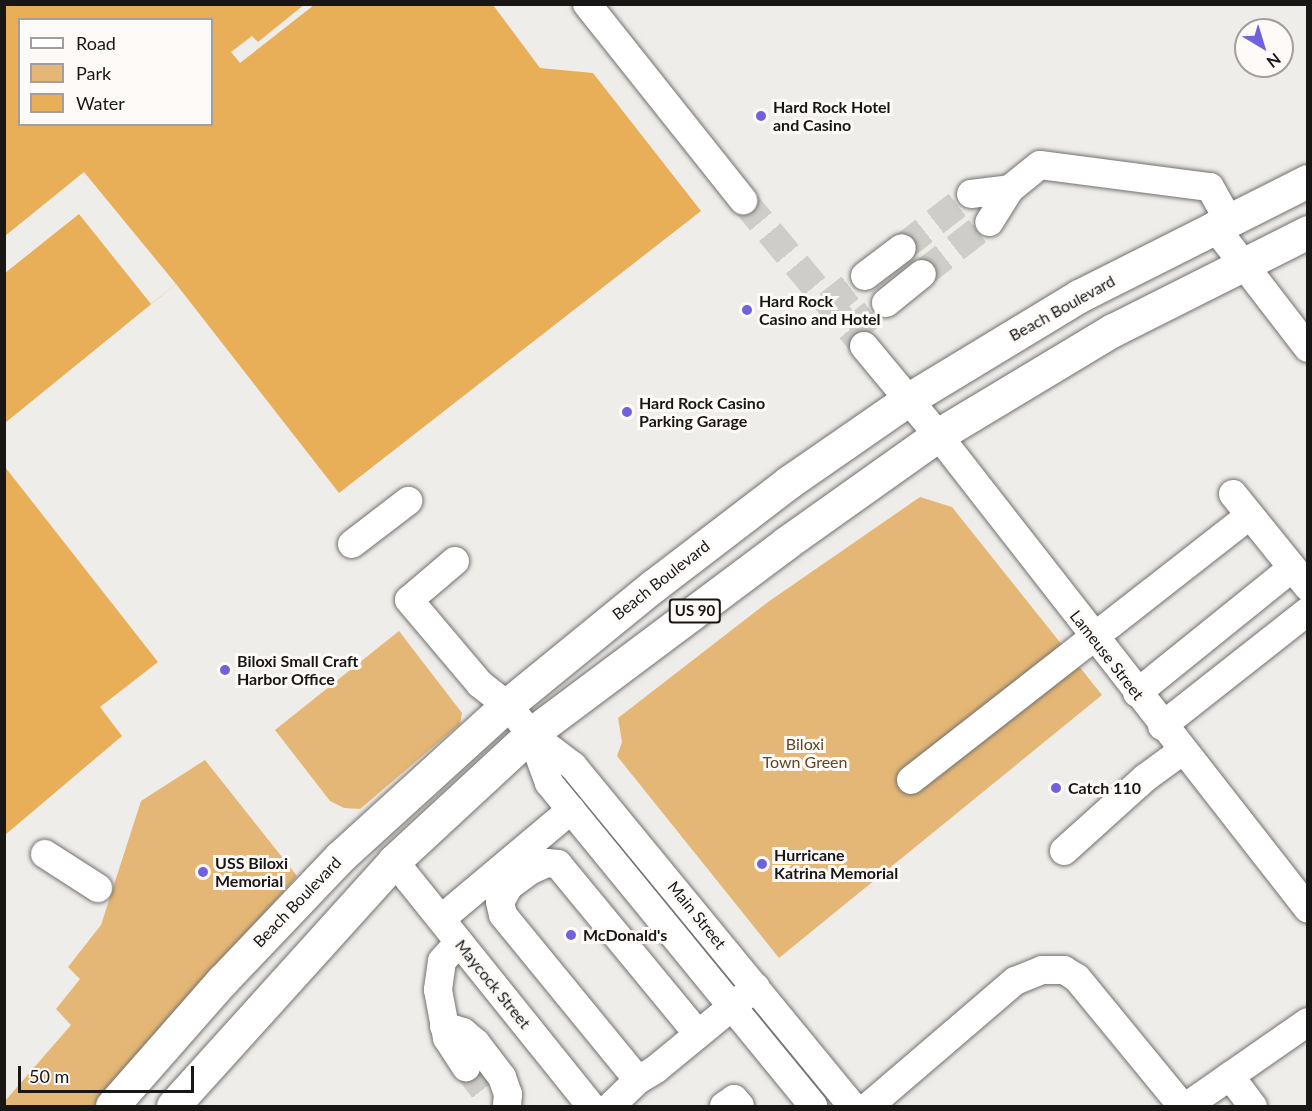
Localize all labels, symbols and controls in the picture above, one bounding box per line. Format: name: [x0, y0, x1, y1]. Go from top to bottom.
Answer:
legend: [18, 18, 213, 126]
north arrow: [1234, 18, 1294, 78]
text: Road: [76, 32, 116, 54]
text: N: [1263, 50, 1285, 72]
text: Park: [76, 62, 111, 84]
text: Water: [76, 92, 125, 114]
place label: Hard Rock Hotel and Casino: [773, 97, 891, 135]
marker: Hard Rock Hotel and Casino: [754, 109, 768, 123]
street label: Beach Boulevard: [1006, 271, 1118, 345]
place label: Hard Rock Casino and Hotel: [759, 291, 881, 329]
marker: Hard Rock Casino and Hotel: [740, 303, 754, 317]
place label: Hard Rock Casino Parking Garage: [639, 393, 765, 431]
marker: Hard Rock Casino Parking Garage: [620, 405, 634, 419]
street label: Beach Boulevard: [609, 536, 713, 624]
road number: US 90: [668, 599, 722, 623]
street label: Lameuse Street: [1066, 606, 1148, 704]
place label: Biloxi Small Craft Harbor Office: [237, 651, 358, 689]
marker: Biloxi Small Craft Harbor Office: [218, 663, 232, 677]
park label: Biloxi Town Green: [763, 734, 847, 772]
place label: Catch 110: [1068, 778, 1141, 798]
marker: Catch 110: [1049, 781, 1063, 795]
place label: Hurricane Katrina Memorial: [774, 845, 898, 883]
place label: USS Biloxi Memorial: [215, 853, 288, 891]
street label: Beach Boulevard: [249, 853, 345, 951]
marker: Hurricane Katrina Memorial: [755, 857, 769, 871]
marker: USS Biloxi Memorial: [196, 865, 210, 879]
street label: Main Street: [664, 877, 730, 953]
place label: McDonald's: [583, 925, 667, 945]
marker: McDonald's: [564, 928, 578, 942]
street label: Maycock Street: [451, 936, 535, 1032]
scale bar: [21, 1054, 196, 1092]
text: 50 m: [29, 1065, 69, 1087]

